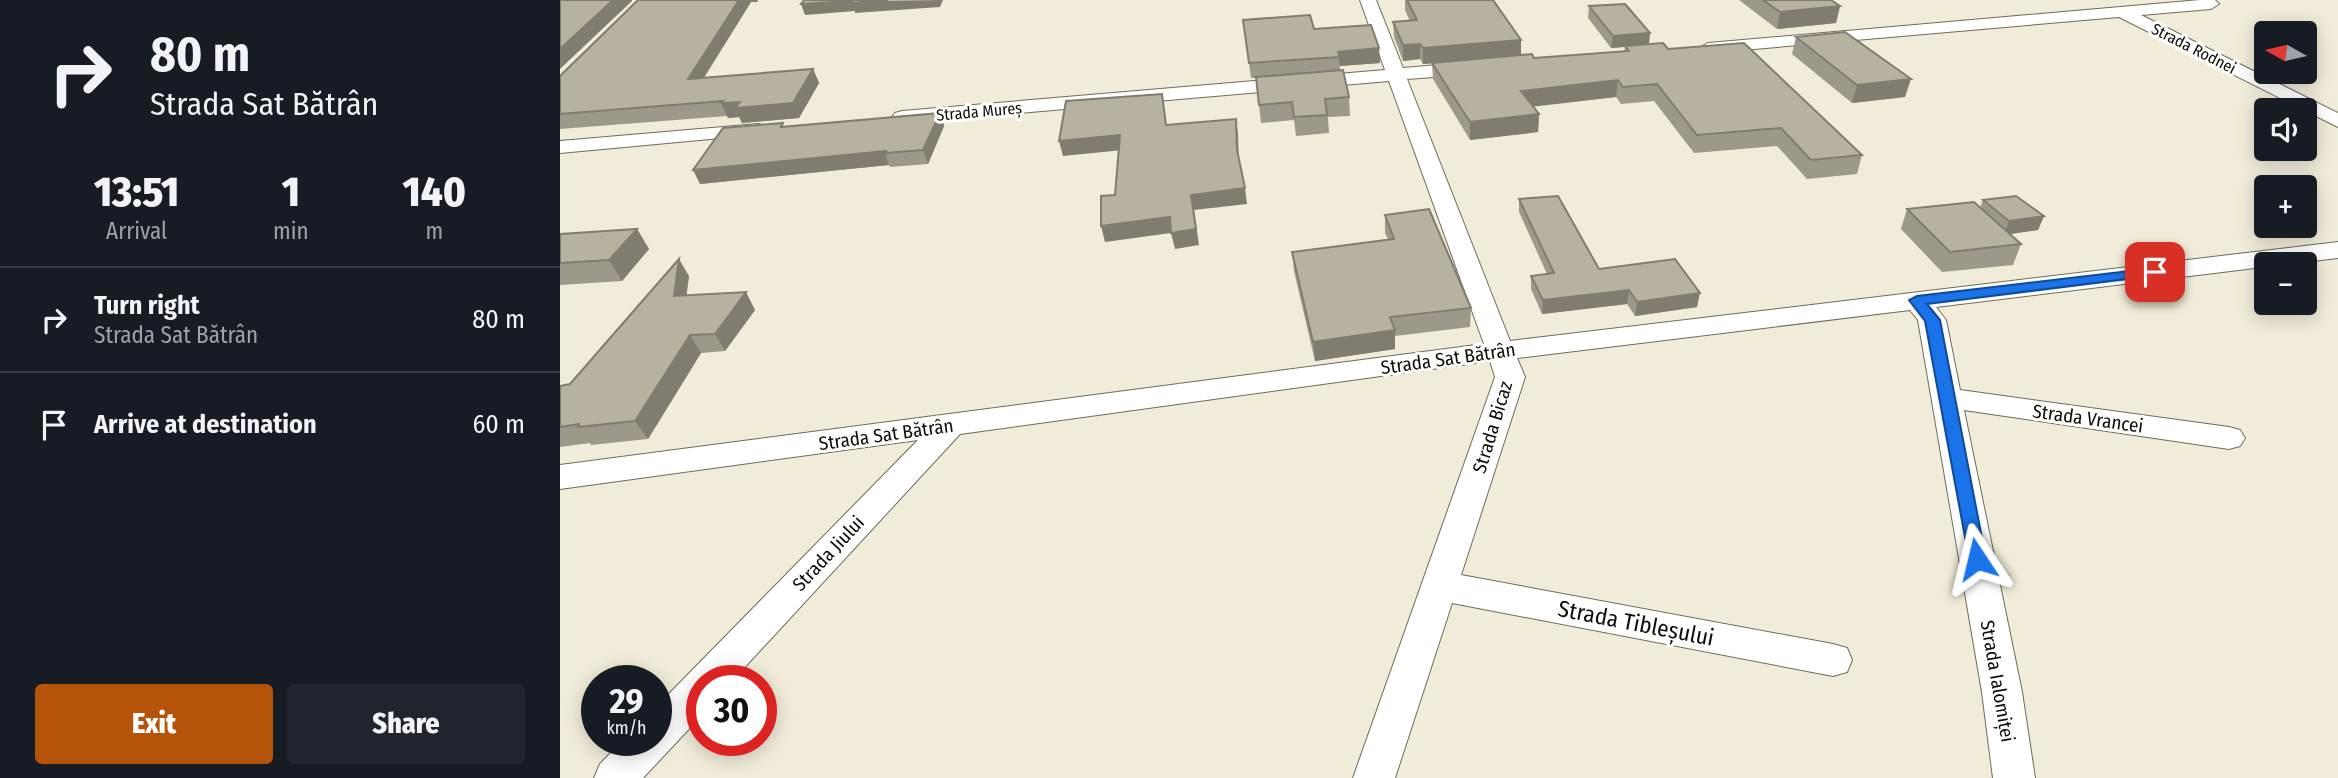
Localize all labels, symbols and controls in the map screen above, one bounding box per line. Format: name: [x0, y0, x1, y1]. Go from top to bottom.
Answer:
street label: Strada Rodnei: [2148, 19, 2239, 78]
north arrow: [2254, 21, 2317, 84]
map controls: [2254, 21, 2317, 315]
text: 80 m: [150, 25, 250, 84]
icon: right: [35, 28, 126, 119]
text: Strada Sat Bătrân: [150, 85, 378, 123]
street label: Strada Mureș: [935, 98, 1023, 126]
button: sound: [2254, 98, 2317, 161]
text: 13:51: [94, 167, 179, 217]
text: 1: [282, 167, 300, 217]
text: 140: [403, 167, 466, 217]
button: +: [2254, 175, 2317, 238]
text: Arrival: [106, 217, 167, 245]
text: min: [273, 217, 309, 245]
text: m: [425, 217, 443, 245]
pin: [2125, 242, 2185, 302]
button: −: [2254, 252, 2317, 315]
icon: arrive: [2136, 253, 2174, 291]
text: Turn right: [94, 290, 200, 321]
icon: right: [35, 301, 73, 339]
text: 80 m: [472, 304, 525, 335]
text: Strada Sat Bătrân: [94, 321, 258, 349]
street label: Strada Sat Bătrân: [1379, 338, 1517, 379]
street label: Strada Bicaz: [1468, 378, 1517, 476]
street label: Strada Vrancei: [2031, 399, 2145, 438]
icon: arrive: [35, 406, 73, 444]
text: Arrive at destination: [94, 409, 317, 440]
text: 60 m: [472, 409, 525, 440]
street label: Strada Sat Bătrân: [817, 414, 955, 455]
street label: Strada Jiului: [788, 511, 869, 596]
position arrow: [1940, 522, 2014, 596]
street label: Strada Tibleșului: [1555, 594, 1716, 653]
street label: Strada Ialomiței: [1975, 618, 2020, 744]
speed limit sign: 30: [686, 665, 777, 756]
text: 29: [609, 680, 644, 722]
button: Exit: [35, 684, 273, 764]
button: Share: [287, 684, 525, 764]
text: km/h: [606, 717, 647, 739]

